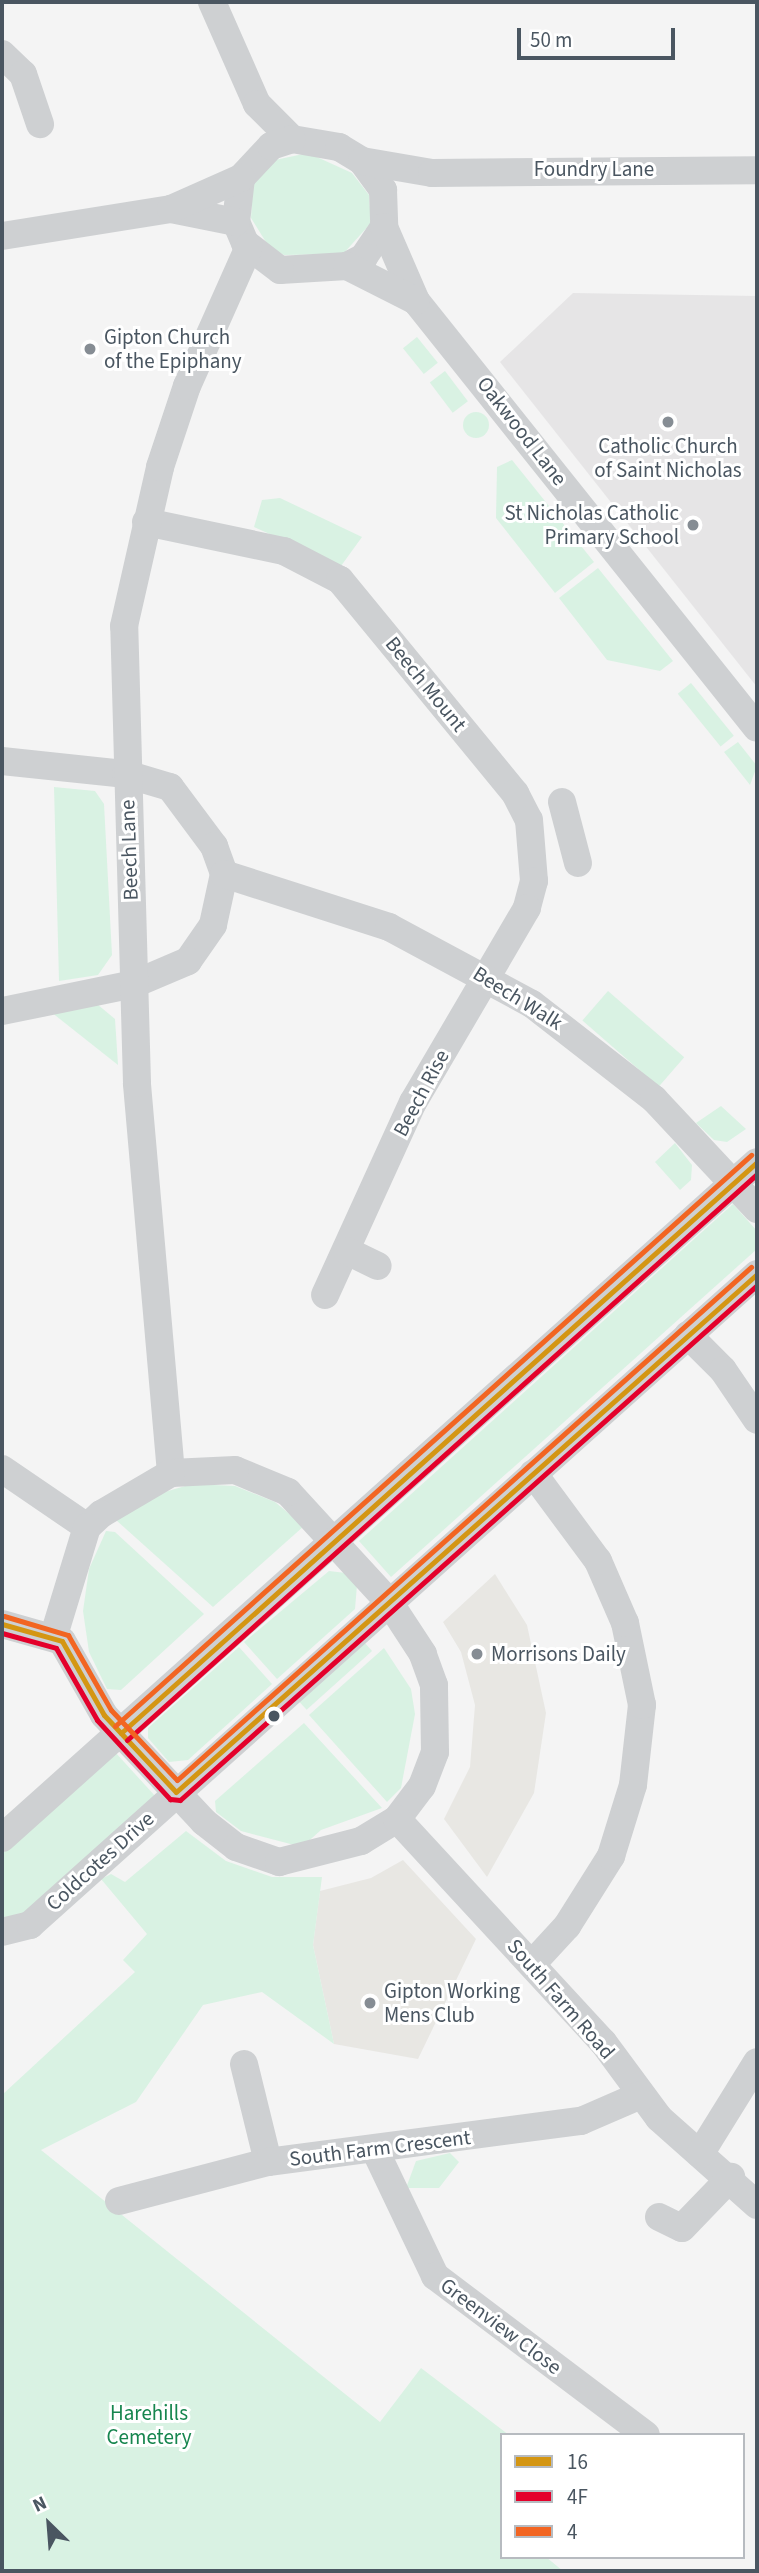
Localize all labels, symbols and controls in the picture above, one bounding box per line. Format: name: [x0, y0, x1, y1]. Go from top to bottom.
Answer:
scale bar: [521, 14, 678, 58]
text: 50 m: [530, 25, 572, 55]
street label: Foundry Lane: [534, 156, 654, 182]
place label: Gipton Church of the Epiphany: [104, 324, 242, 374]
marker: Gipton Church of the Epiphany: [82, 341, 98, 357]
street label: Oakwood Lane: [472, 372, 572, 490]
marker: Catholic Church of Saint Nicholas: [660, 414, 676, 430]
place label: Catholic Church of Saint Nicholas: [594, 433, 742, 483]
place label: St Nicholas Catholic Primary School: [505, 500, 679, 550]
marker: St Nicholas Catholic Primary School: [685, 517, 701, 533]
street label: Beech Mount: [380, 631, 472, 737]
street label: Beech Lane: [115, 799, 143, 901]
street label: Beech Walk: [469, 961, 567, 1035]
street label: Beech Rise: [388, 1045, 454, 1141]
place label: Morrisons Daily: [491, 1641, 626, 1667]
marker: Morrisons Daily: [469, 1646, 485, 1662]
unlabelled marker: [267, 1709, 281, 1723]
street label: Coldcotes Drive: [41, 1806, 159, 1916]
street label: South Farm Road: [502, 1934, 620, 2064]
place label: Gipton Working Mens Club: [384, 1978, 520, 2028]
marker: Gipton Working Mens Club: [362, 1995, 378, 2011]
street label: South Farm Crescent: [288, 2124, 472, 2172]
street label: Greenview Close: [435, 2272, 567, 2380]
park label: Harehills Cemetery: [107, 2400, 191, 2450]
legend: [500, 2433, 745, 2559]
text: 16: [567, 2447, 588, 2477]
text: 4F: [567, 2482, 588, 2512]
north arrow: [14, 2489, 84, 2559]
text: N: [28, 2490, 51, 2519]
text: 4: [567, 2517, 577, 2547]

